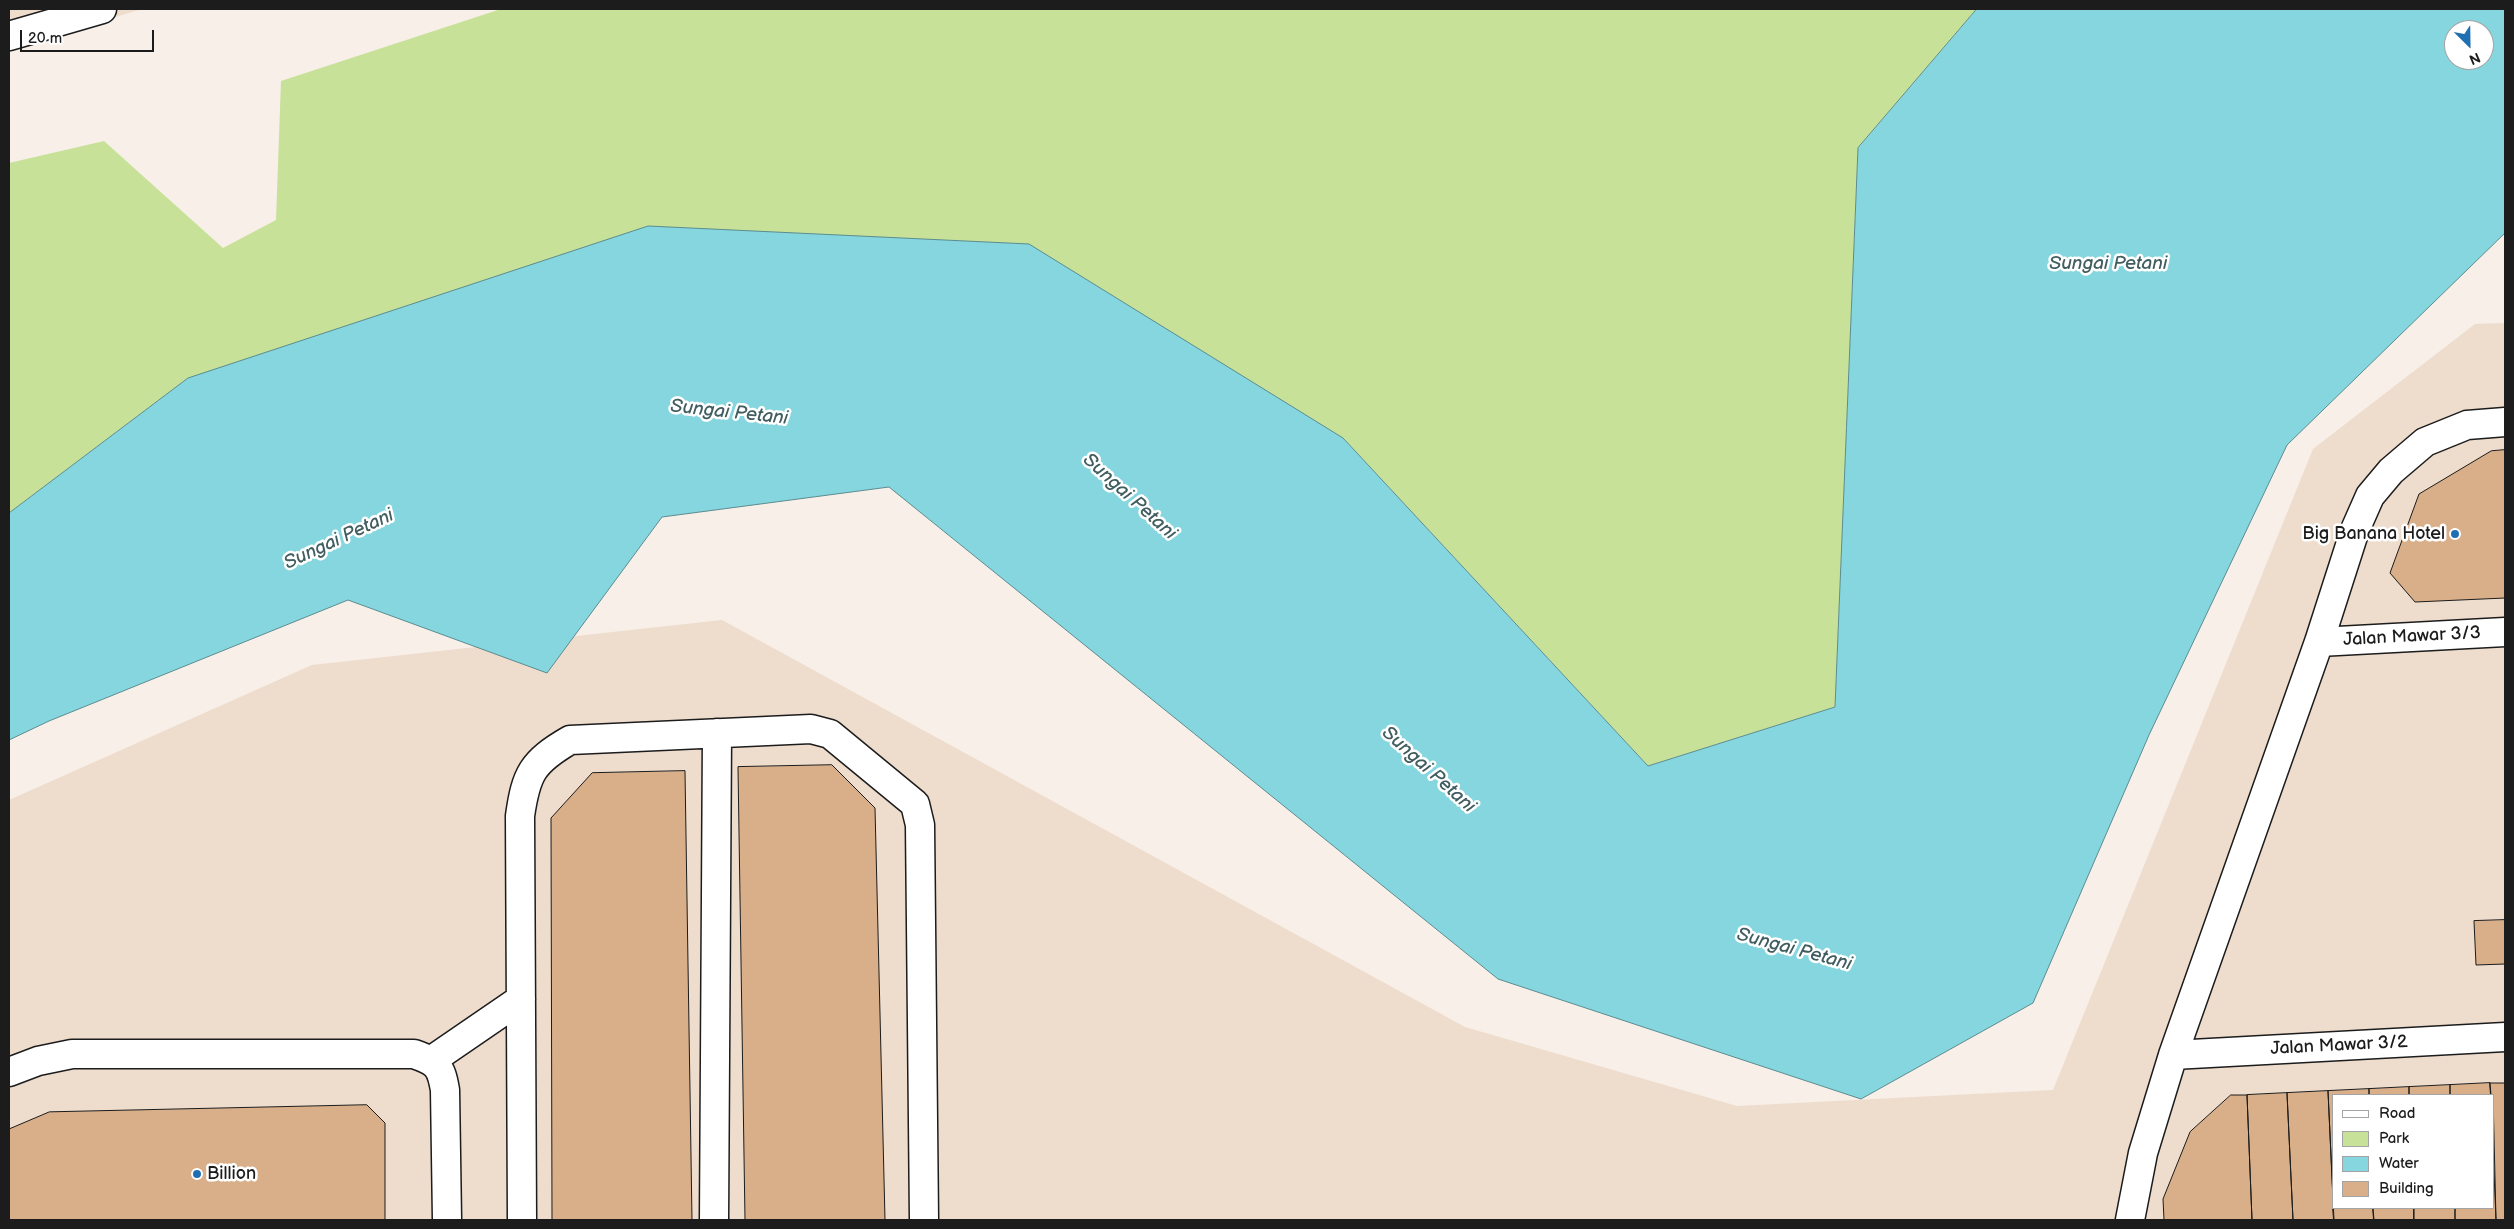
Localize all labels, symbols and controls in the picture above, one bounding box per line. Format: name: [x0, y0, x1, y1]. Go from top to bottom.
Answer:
scale bar: [22, 20, 156, 52]
north arrow: [2444, 20, 2494, 70]
text: 20 m: [28, 29, 62, 48]
text: N: [2467, 48, 2483, 68]
water label: Sungai Petani: [2049, 253, 2167, 275]
water label: Sungai Petani: [669, 395, 789, 431]
water label: Sungai Petani: [1077, 449, 1181, 545]
water label: Sungai Petani: [281, 505, 397, 575]
place label: Big Banana Hotel: [2302, 523, 2445, 545]
marker: Big Banana Hotel: [2449, 528, 2461, 540]
street label: Jalan Mawar 3/3: [2343, 623, 2481, 651]
water label: Sungai Petani: [1376, 722, 1480, 818]
water label: Sungai Petani: [1734, 924, 1854, 976]
street label: Jalan Mawar 3/2: [2270, 1032, 2408, 1060]
legend: [2332, 1094, 2494, 1209]
text: Road: [2379, 1104, 2415, 1123]
text: Park: [2379, 1129, 2409, 1148]
text: Water: [2379, 1154, 2419, 1173]
place label: Billion: [207, 1163, 256, 1185]
marker: Billion: [191, 1168, 203, 1180]
text: Building: [2379, 1179, 2434, 1198]

